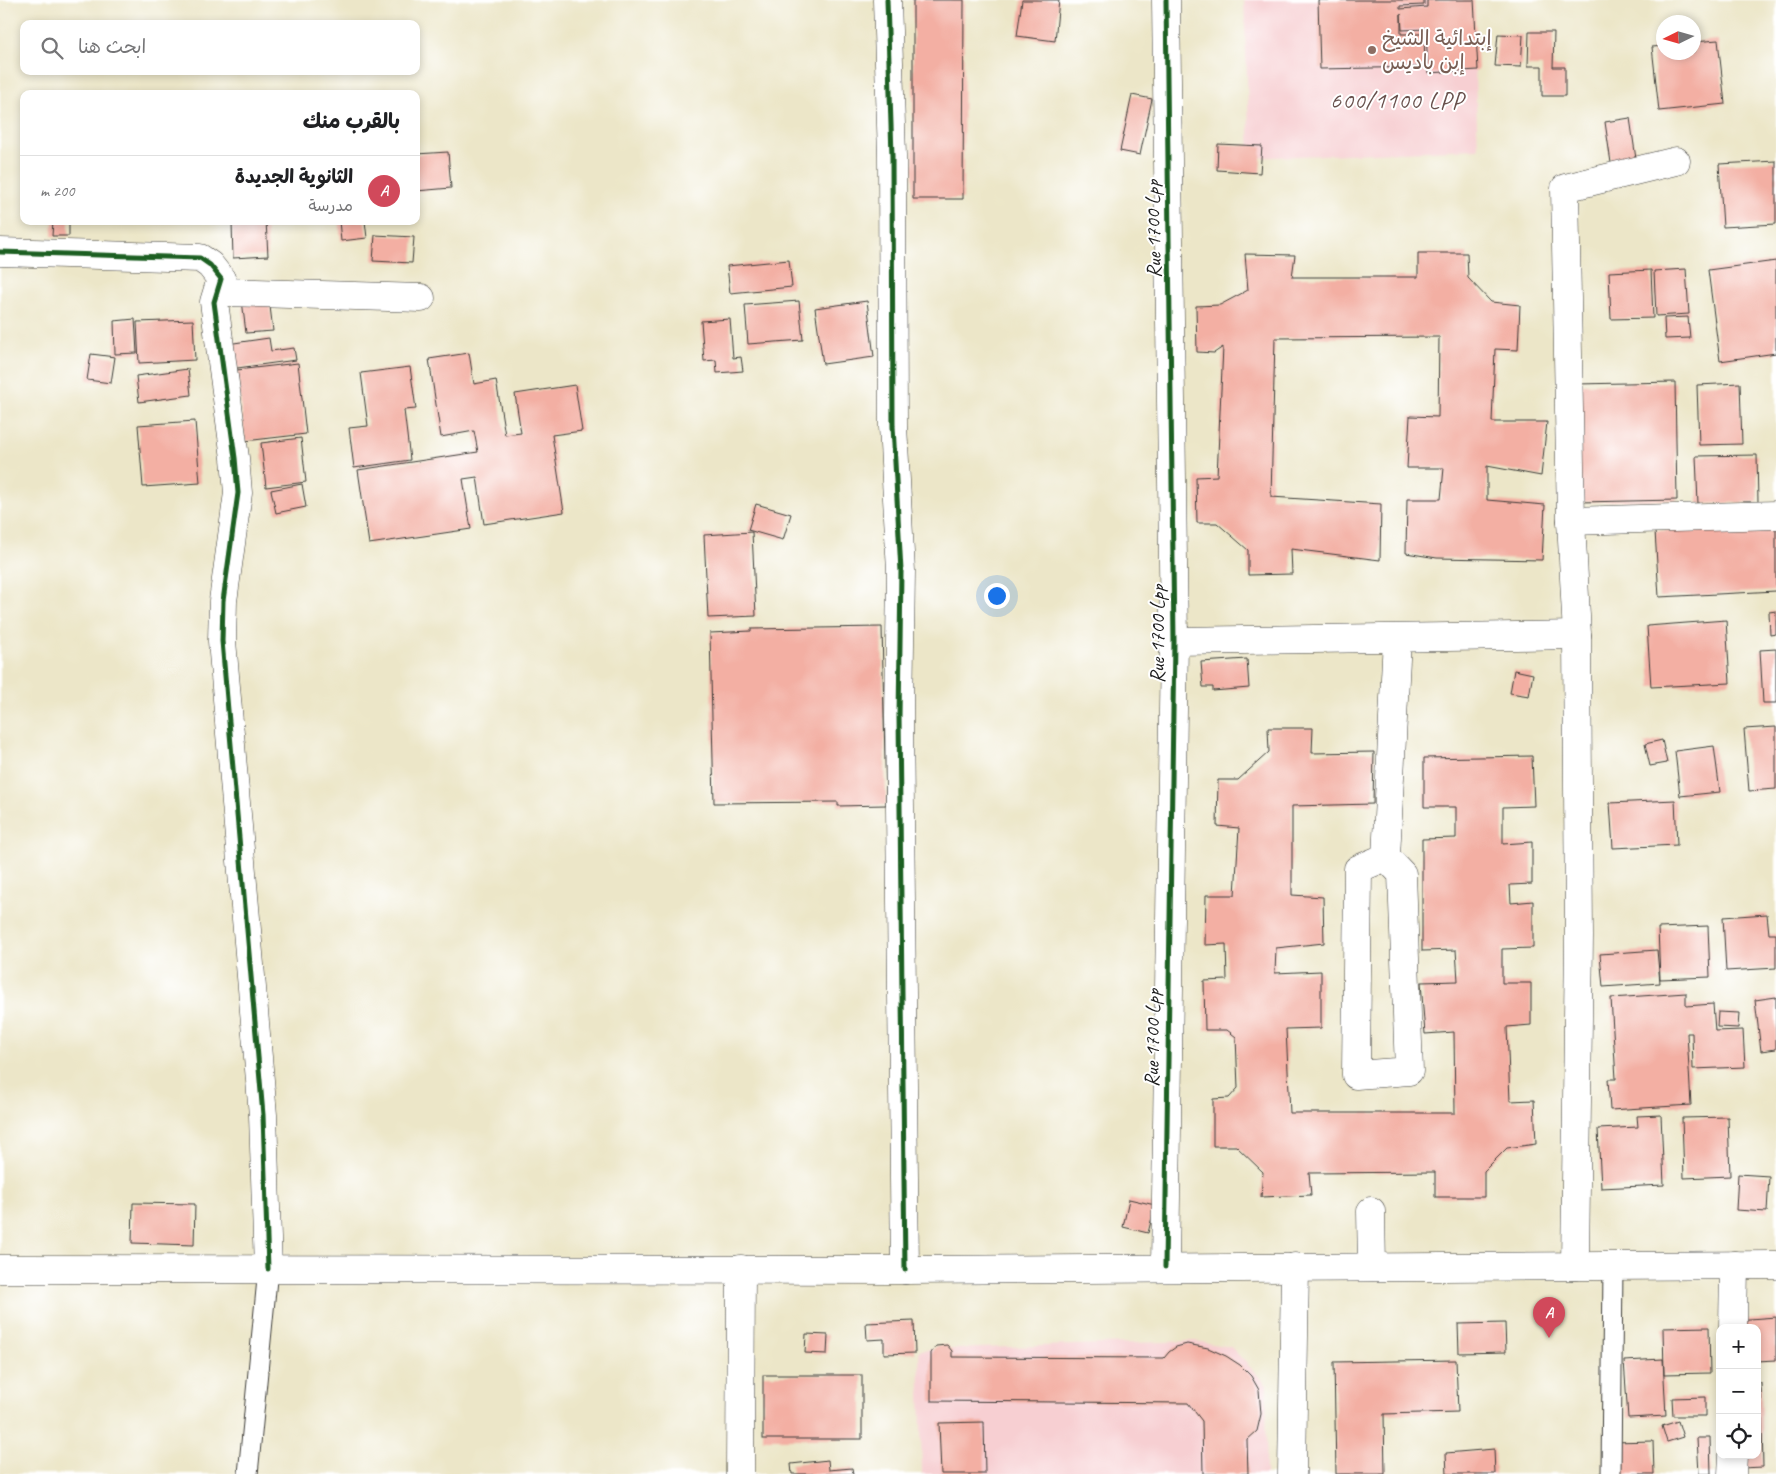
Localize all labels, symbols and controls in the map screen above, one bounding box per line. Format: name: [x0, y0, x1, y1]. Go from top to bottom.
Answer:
north arrow: [1656, 15, 1701, 60]
search box: [20, 20, 420, 75]
place label: إبتدائية الشيخ إبن باديس: [1382, 25, 1492, 75]
icon: search: [38, 34, 66, 62]
text: ابحث هنا: [78, 35, 146, 59]
marker: إبتدائية الشيخ إبن باديس: [1366, 44, 1378, 56]
district label: 600/1100 LPP: [1330, 85, 1467, 115]
text: بالقرب منك: [303, 108, 400, 134]
text: الثانوية الجديدة: [235, 165, 353, 189]
street label: Rue 1700 Lpp: [1139, 179, 1167, 278]
text: 200 m: [40, 181, 74, 201]
text: A: [380, 181, 388, 201]
text: مدرسة: [308, 196, 353, 216]
your location: [984, 583, 1010, 609]
street label: Rue 1700 Lpp: [1144, 584, 1170, 683]
street label: Rue 1700 Lpp: [1138, 988, 1166, 1087]
pin: A: [1533, 1297, 1565, 1338]
map controls: [1716, 1324, 1761, 1459]
button: +: [1716, 1324, 1761, 1369]
button: −: [1716, 1369, 1761, 1414]
button: locate: [1716, 1414, 1761, 1459]

